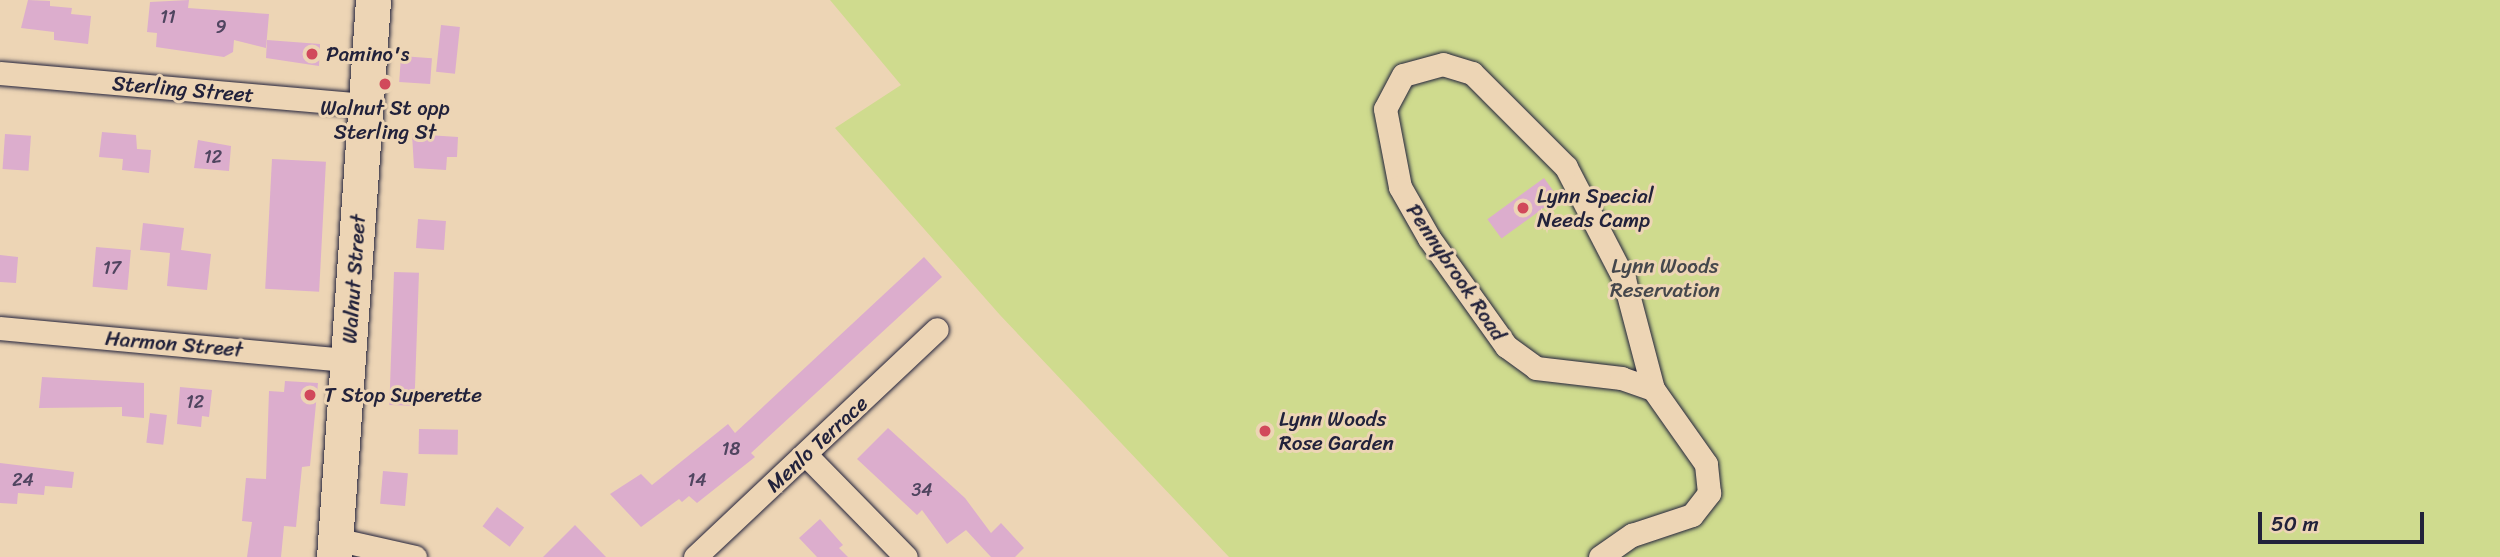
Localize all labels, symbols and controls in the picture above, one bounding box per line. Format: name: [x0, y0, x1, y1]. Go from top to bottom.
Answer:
house number: 11: [160, 6, 176, 28]
house number: 9: [215, 16, 227, 38]
place label: Pamino's: [326, 41, 409, 67]
marker: Pamino's: [304, 46, 320, 62]
street label: Sterling Street: [111, 70, 255, 108]
marker: Walnut St opp Sterling St: [377, 76, 393, 92]
place label: Walnut St opp Sterling St: [320, 95, 450, 145]
house number: 12: [204, 146, 222, 168]
place label: Lynn Special Needs Camp: [1537, 183, 1654, 233]
street label: Pennybrook Road: [1401, 199, 1511, 345]
marker: Lynn Special Needs Camp: [1515, 200, 1531, 216]
street label: Walnut Street: [337, 213, 371, 345]
park label: Lynn Woods Reservation: [1610, 253, 1720, 303]
house number: 17: [103, 257, 121, 279]
street label: Harmon Street: [104, 325, 244, 363]
place label: T Stop Superette: [324, 382, 484, 408]
marker: T Stop Superette: [302, 387, 318, 403]
street label: Menlo Terrace: [761, 390, 873, 498]
house number: 12: [186, 391, 204, 413]
place label: Lynn Woods Rose Garden: [1279, 406, 1394, 456]
marker: Lynn Woods Rose Garden: [1257, 423, 1273, 439]
house number: 18: [722, 438, 740, 460]
house number: 24: [12, 469, 34, 491]
house number: 14: [688, 469, 706, 491]
house number: 34: [911, 479, 933, 501]
scale bar: [2262, 498, 2428, 542]
text: 50 m: [2271, 505, 2319, 543]

